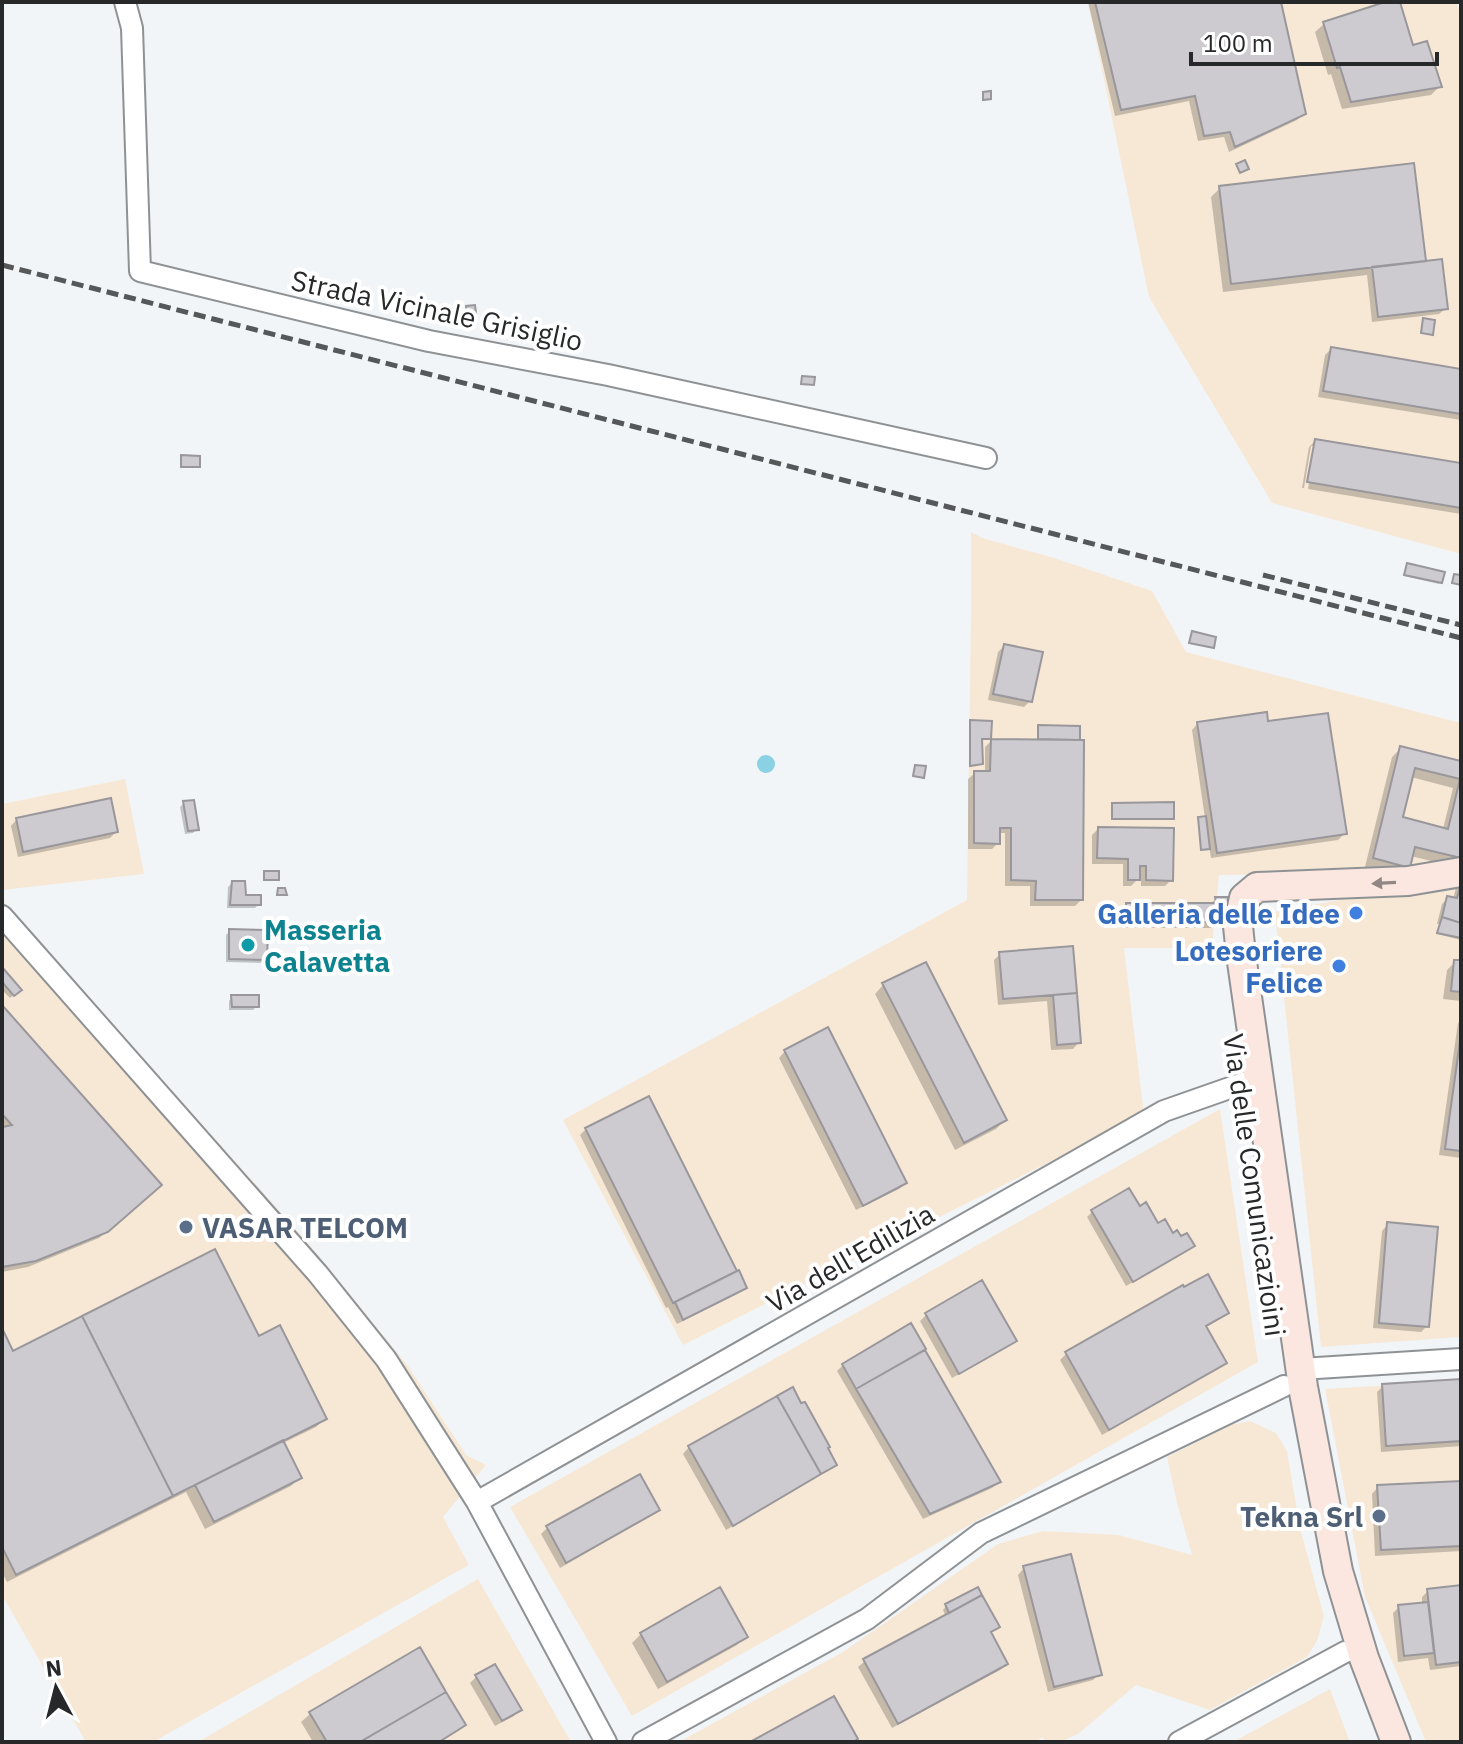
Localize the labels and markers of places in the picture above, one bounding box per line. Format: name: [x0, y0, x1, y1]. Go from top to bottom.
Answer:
place label: Galleria delle Idee: [1097, 895, 1340, 932]
marker: Galleria delle Idee: [1347, 904, 1365, 922]
place label: Masseria Calavetta: [264, 911, 390, 980]
place label: Lotesoriere Felice: [1175, 932, 1323, 1001]
marker: Masseria Calavetta: [239, 936, 257, 954]
marker: Lotesoriere Felice: [1330, 957, 1348, 975]
place label: VASAR TELCOM: [202, 1209, 408, 1246]
marker: VASAR TELCOM: [177, 1218, 195, 1236]
place label: Tekna Srl: [1240, 1498, 1363, 1535]
marker: Tekna Srl: [1370, 1507, 1388, 1525]

